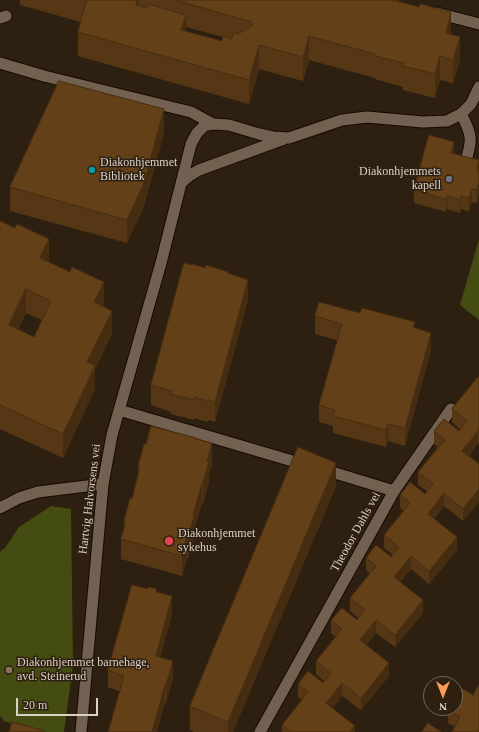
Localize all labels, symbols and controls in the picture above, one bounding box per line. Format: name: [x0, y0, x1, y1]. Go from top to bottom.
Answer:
place label: Diakonhjemmet Bibliotek: [100, 156, 177, 184]
marker: Diakonhjemmet Bibliotek: [87, 165, 97, 175]
place label: Diakonhjemmets kapell: [359, 165, 441, 193]
marker: Diakonhjemmets kapell: [444, 174, 454, 184]
street label: Hartvig Halvorsens vei: [76, 443, 104, 555]
street label: Theodor Dahls vei: [328, 489, 384, 575]
place label: Diakonhjemmet sykehus: [178, 527, 255, 555]
marker: Diakonhjemmet sykehus: [163, 535, 175, 547]
place label: Diakonhjemmet barnehage, avd. Steinerud: [17, 656, 150, 684]
marker: Diakonhjemmet barnehage, avd. Steinerud: [4, 665, 14, 675]
north arrow: [423, 676, 463, 716]
scale bar: [18, 690, 100, 716]
text: 20 m: [23, 698, 47, 712]
text: N: [439, 701, 447, 713]

